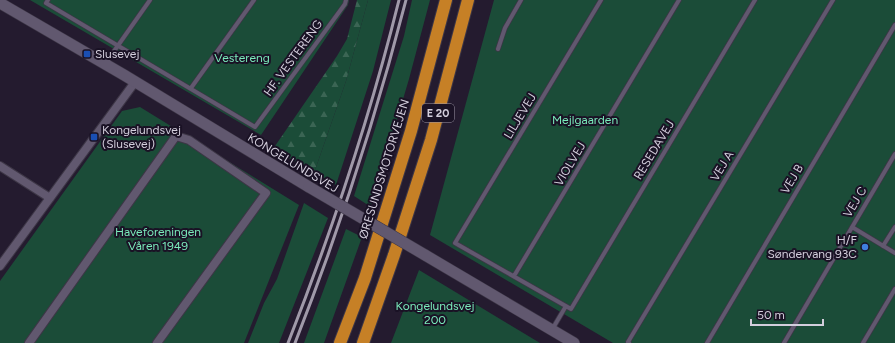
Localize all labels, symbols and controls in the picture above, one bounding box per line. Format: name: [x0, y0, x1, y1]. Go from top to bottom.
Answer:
street label: HF. VESTERENG: [261, 17, 325, 99]
place label: Slusevej: [95, 47, 140, 61]
marker: Slusevej: [82, 49, 92, 59]
park label: Vestereng: [214, 51, 270, 65]
street label: LILJEVEJ: [501, 91, 539, 141]
street label: ØRESUNDSMOTORVEJEN: [356, 97, 412, 241]
road number: E 20: [422, 104, 454, 122]
park label: Mejlgaarden: [552, 113, 618, 127]
street label: RESEDAVEJ: [631, 118, 677, 182]
place label: Kongelundsvej (Slusevej): [102, 123, 181, 151]
street label: KONGELUNDSVEJ: [245, 130, 341, 196]
marker: Kongelundsvej (Slusevej): [89, 132, 99, 142]
street label: VIOLVEJ: [551, 140, 589, 188]
street label: VEJ A: [708, 148, 736, 184]
street label: VEJ B: [778, 162, 806, 196]
street label: VEJ C: [840, 184, 870, 220]
park label: Haveforeningen Våren 1949: [115, 225, 201, 253]
place label: H/F Søndervang 93C: [767, 233, 857, 261]
marker: H/F Søndervang 93C: [860, 242, 870, 252]
park label: Kongelundsvej 200: [395, 299, 475, 327]
scale bar: [751, 301, 823, 327]
text: 50 m: [757, 308, 785, 322]

